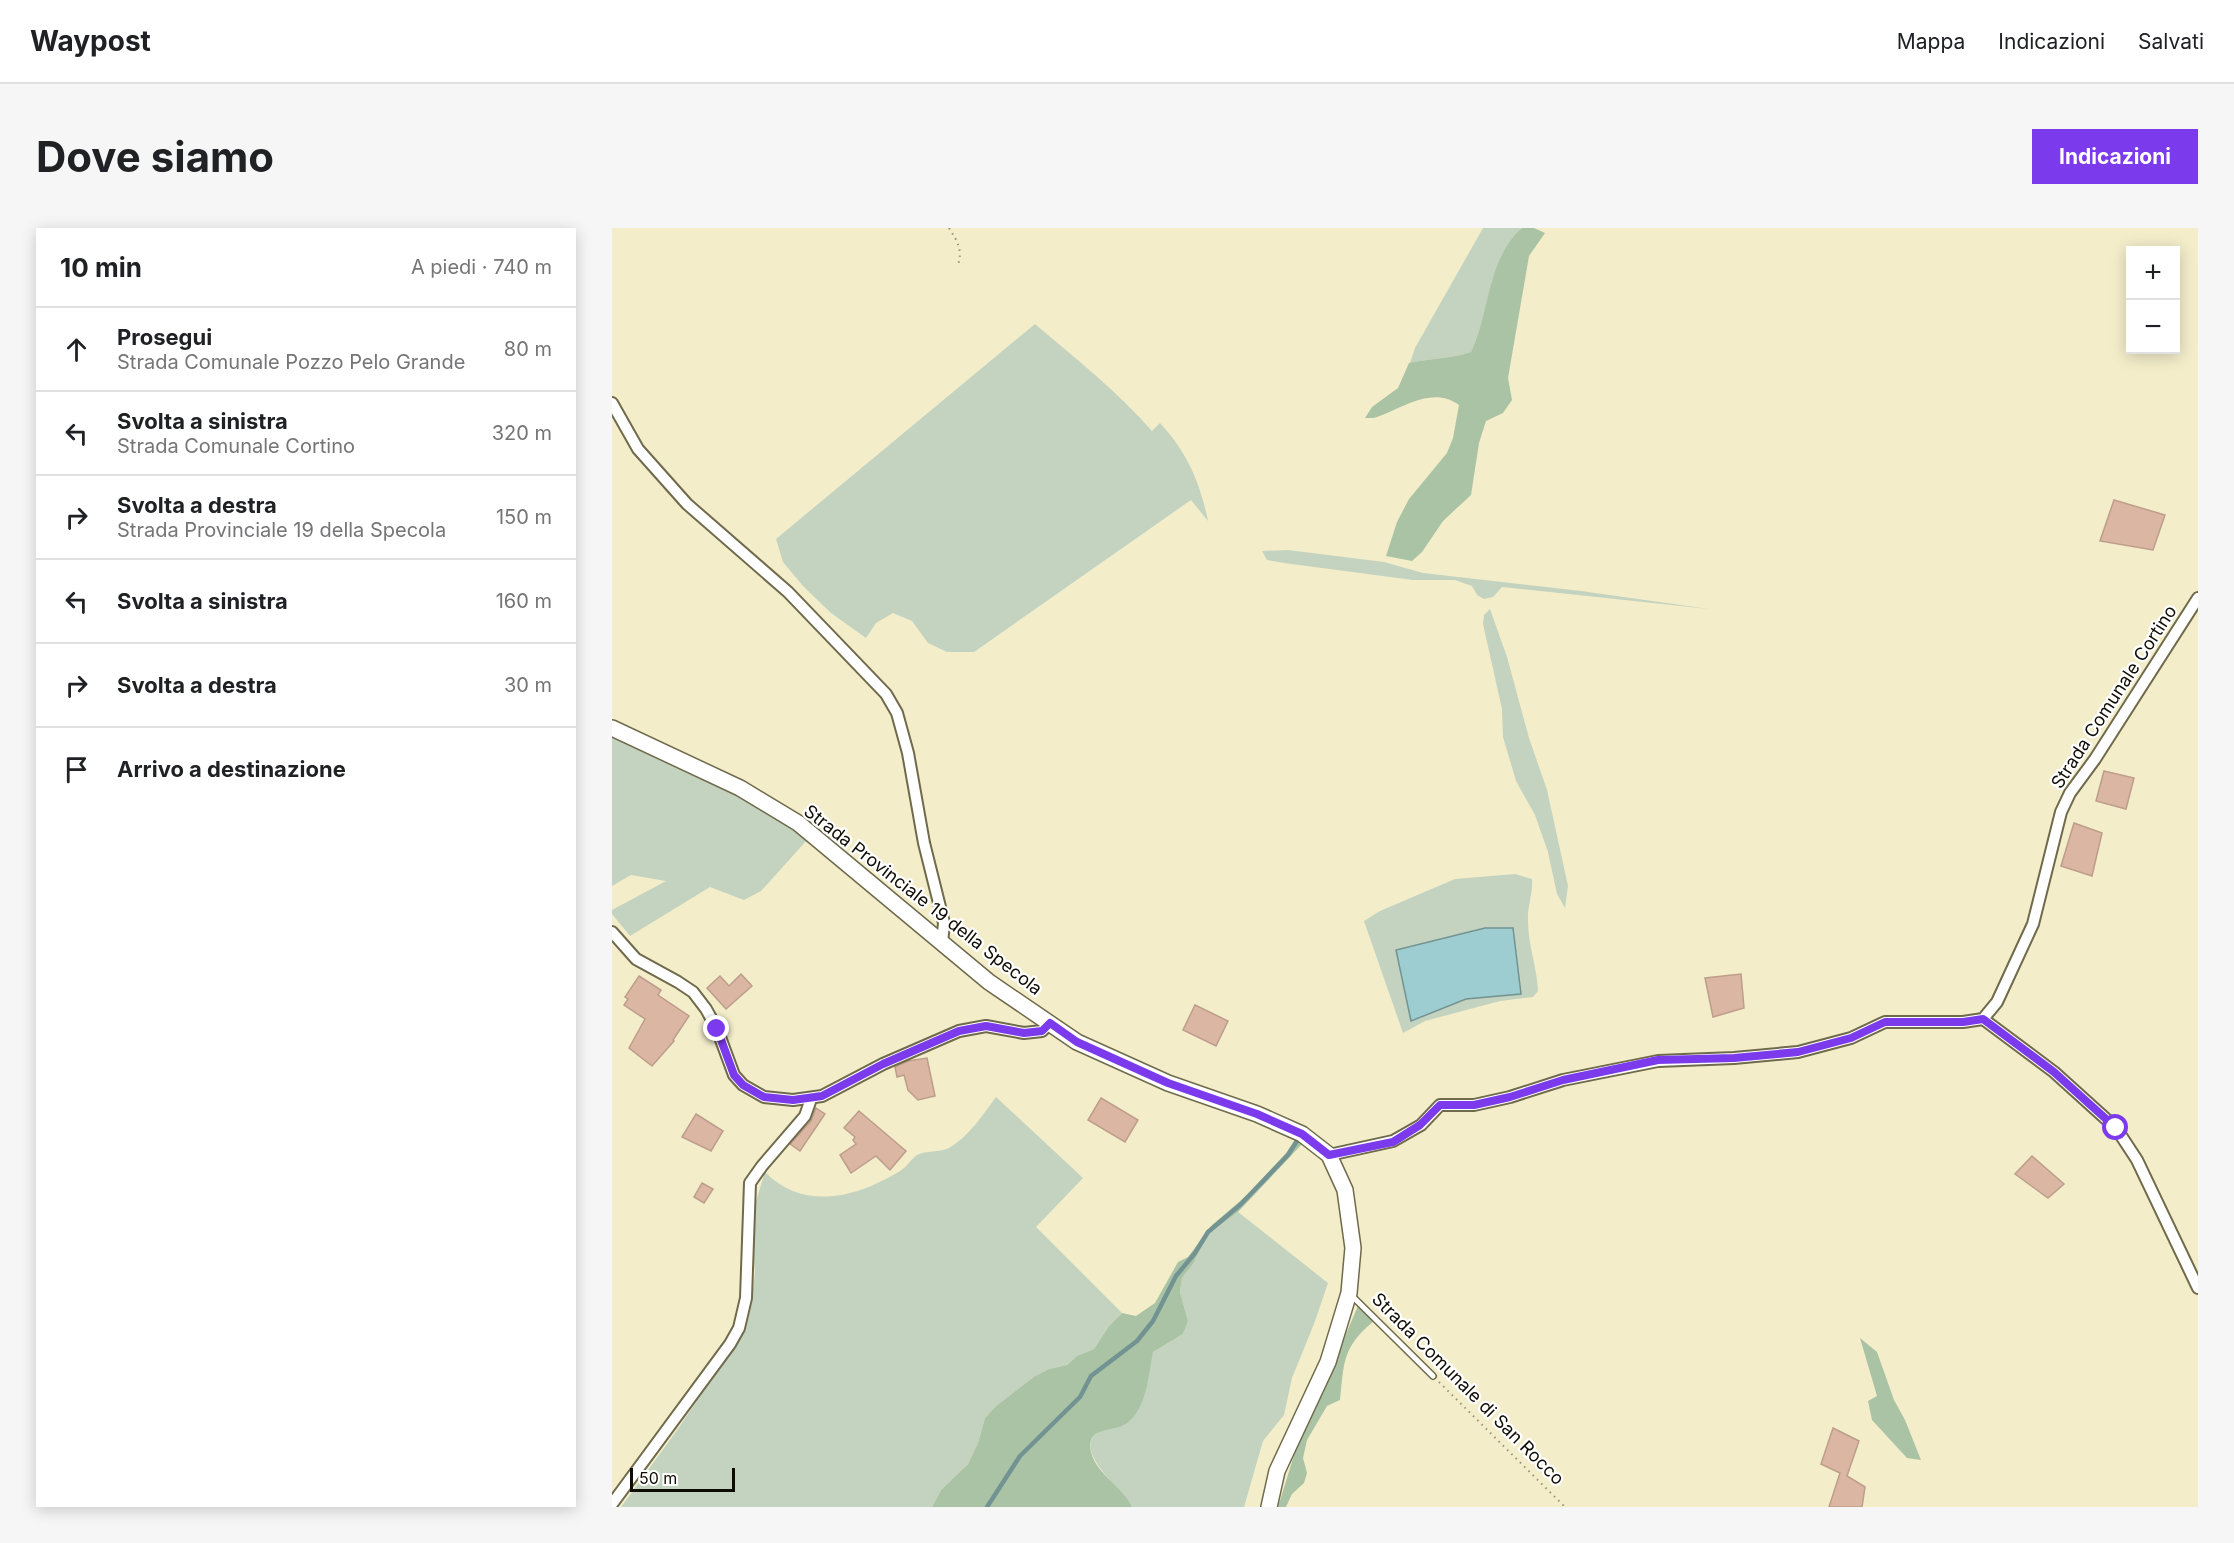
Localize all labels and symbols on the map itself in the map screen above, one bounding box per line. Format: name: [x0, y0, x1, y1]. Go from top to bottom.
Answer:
street label: Strada Comunale Cortino: [2046, 601, 2181, 792]
street label: Strada Provinciale 19 della Specola: [800, 800, 1047, 999]
route end: [703, 1015, 729, 1041]
route start: [2102, 1114, 2128, 1140]
street label: Strada Comunale di San Rocco: [1368, 1288, 1569, 1489]
scale bar: [630, 1465, 735, 1492]

